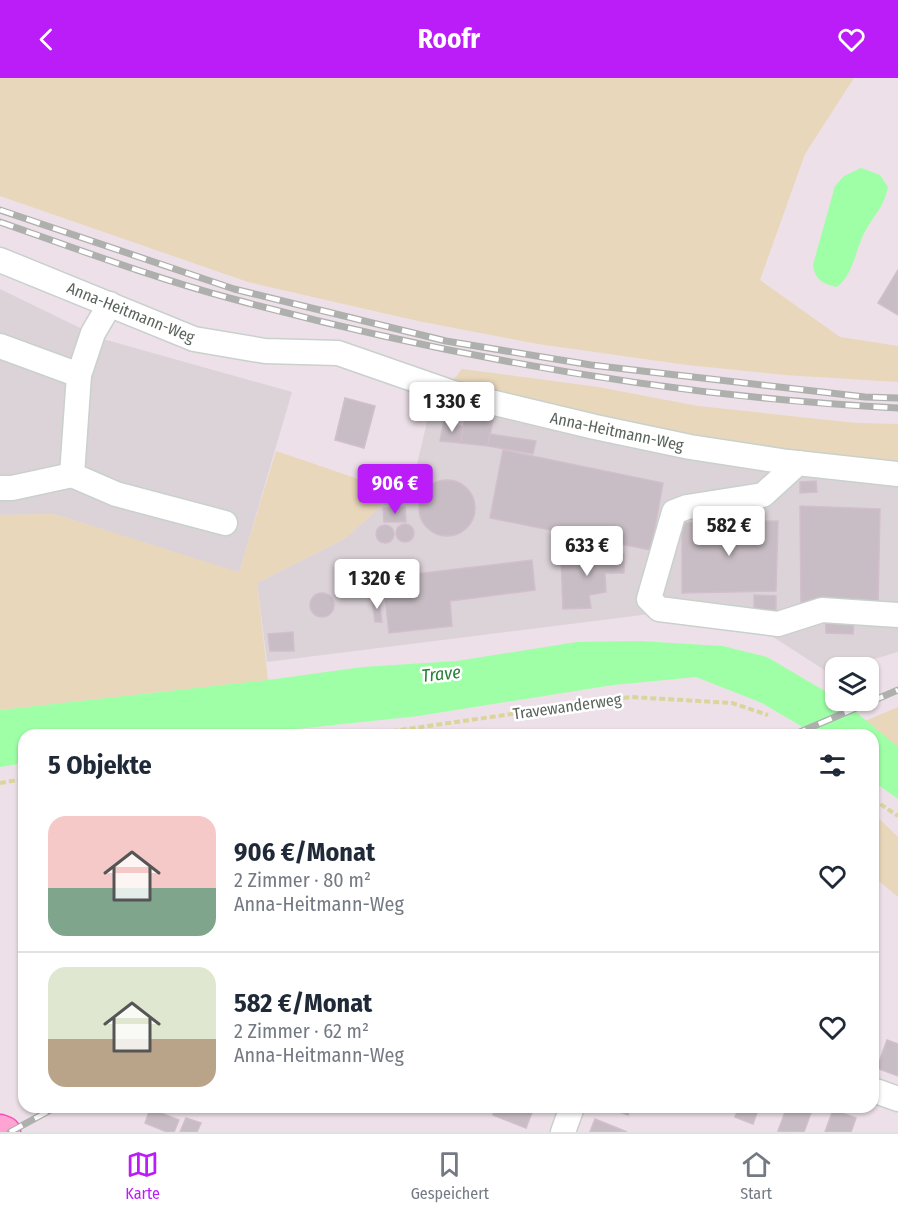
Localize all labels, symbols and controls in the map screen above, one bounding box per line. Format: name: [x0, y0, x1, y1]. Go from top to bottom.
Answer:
icon: back: [30, 23, 63, 56]
text: Roofr: [418, 23, 480, 55]
icon: heart: [835, 23, 868, 56]
street label: Anna-Heitmann-Weg: [64, 278, 198, 347]
pin: 1 330 €: [397, 382, 507, 433]
text: 1 330 €: [423, 389, 481, 413]
street label: Anna-Heitmann-Weg: [548, 408, 686, 455]
pin: 906 €: [353, 464, 437, 515]
text: 906 €: [372, 471, 418, 495]
pin: 582 €: [687, 506, 771, 557]
text: 582 €: [707, 513, 751, 537]
pin: 633 €: [545, 526, 629, 577]
text: 633 €: [565, 533, 609, 557]
pin: 1 320 €: [322, 559, 432, 610]
text: 1 320 €: [349, 566, 405, 590]
map controls: [825, 657, 879, 711]
button: layers: [825, 657, 879, 711]
water label: Trave: [420, 661, 462, 687]
street label: Travewanderweg: [512, 689, 623, 723]
icon: filters: [816, 749, 849, 782]
text: 5 Objekte: [48, 750, 152, 781]
text: 906 €/Monat: [234, 837, 375, 868]
icon: home: [96, 840, 168, 912]
icon: heart: [816, 860, 849, 893]
text: 2 Zimmer · 80 m²: [234, 868, 371, 892]
text: Anna-Heitmann-Weg: [234, 892, 404, 916]
text: 582 €/Monat: [234, 988, 372, 1019]
icon: home: [96, 991, 168, 1063]
icon: heart: [816, 1011, 849, 1044]
text: 2 Zimmer · 62 m²: [234, 1019, 369, 1043]
text: Anna-Heitmann-Weg: [234, 1043, 404, 1067]
tab: Karte: [125, 1148, 160, 1203]
tab: Gespeichert: [411, 1148, 489, 1203]
tab: Start: [740, 1148, 773, 1203]

